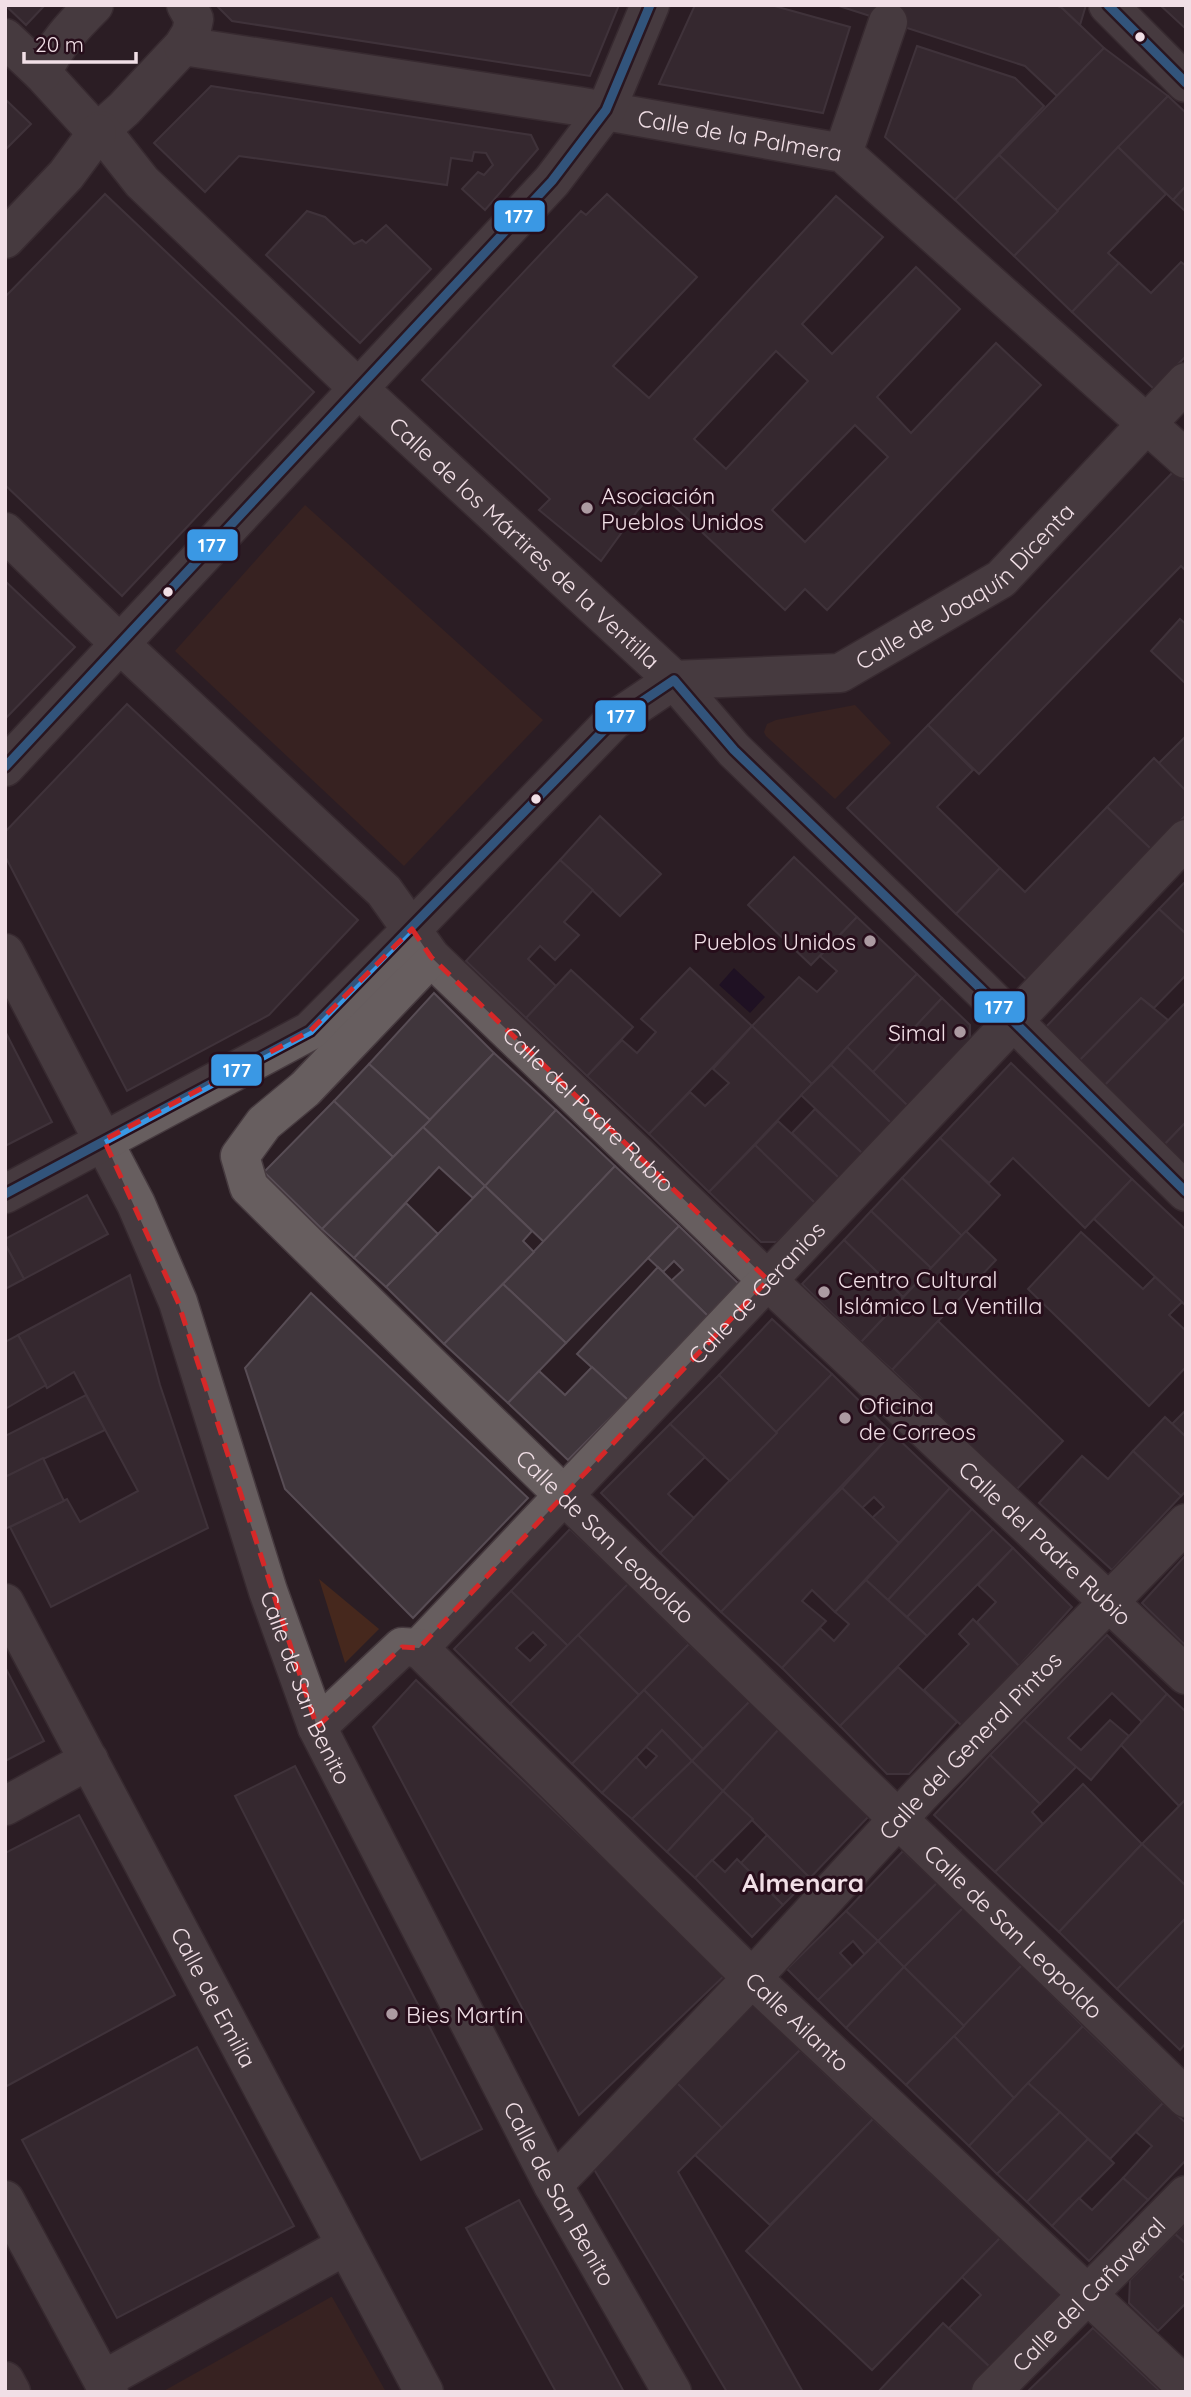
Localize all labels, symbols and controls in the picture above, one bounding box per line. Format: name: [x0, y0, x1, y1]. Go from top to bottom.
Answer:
scale bar: [24, 21, 136, 65]
unlabelled marker: [1133, 30, 1147, 44]
text: 20 m: [35, 31, 84, 57]
street label: Calle de la Palmera: [636, 103, 844, 167]
line badge: 177: [493, 199, 546, 233]
text: 177: [505, 204, 533, 228]
street label: Calle de los Mártires de la Ventilla: [384, 410, 666, 674]
place label: Asociación Pueblos Unidos: [601, 481, 764, 536]
street label: Calle de Joaquín Dicenta: [850, 497, 1080, 675]
marker: Asociación Pueblos Unidos: [579, 500, 595, 516]
line badge: 177: [186, 528, 239, 562]
text: 177: [198, 533, 226, 557]
unlabelled marker: [161, 585, 175, 599]
line badge: 177: [594, 699, 647, 733]
text: 177: [607, 704, 635, 728]
unlabelled marker: [529, 792, 543, 806]
place label: Pueblos Unidos: [693, 927, 856, 956]
marker: Pueblos Unidos: [862, 933, 878, 949]
line badge: 177: [973, 990, 1026, 1024]
text: 177: [985, 995, 1013, 1019]
place label: Simal: [888, 1018, 946, 1047]
street label: Calle del Padre Rubio: [497, 1019, 681, 1198]
marker: Simal: [952, 1024, 968, 1040]
line badge: 177: [210, 1053, 263, 1087]
text: 177: [223, 1058, 251, 1082]
street label: Calle de Geranios: [682, 1215, 831, 1370]
place label: Centro Cultural Islámico La Ventilla: [838, 1265, 1043, 1320]
marker: Centro Cultural Islámico La Ventilla: [816, 1284, 832, 1300]
place label: Oficina de Correos: [859, 1391, 976, 1446]
marker: Oficina de Correos: [837, 1410, 853, 1426]
street label: Calle de San Leopoldo: [510, 1443, 701, 1629]
street label: Calle del Padre Rubio: [953, 1454, 1138, 1631]
street label: Calle de San Benito: [255, 1587, 358, 1789]
street label: Calle del General Pintos: [872, 1645, 1067, 1845]
street label: Calle de San Leopoldo: [918, 1838, 1110, 2024]
district label: Almenara: [742, 1866, 864, 1899]
street label: Calle de Emilia: [165, 1922, 263, 2072]
street label: Calle Ailanto: [740, 1965, 856, 2077]
place label: Bies Martín: [406, 2000, 524, 2029]
marker: Bies Martín: [384, 2006, 400, 2022]
street label: Calle de San Benito: [498, 2096, 622, 2291]
street label: Calle del Cañaveral: [1005, 2211, 1171, 2377]

